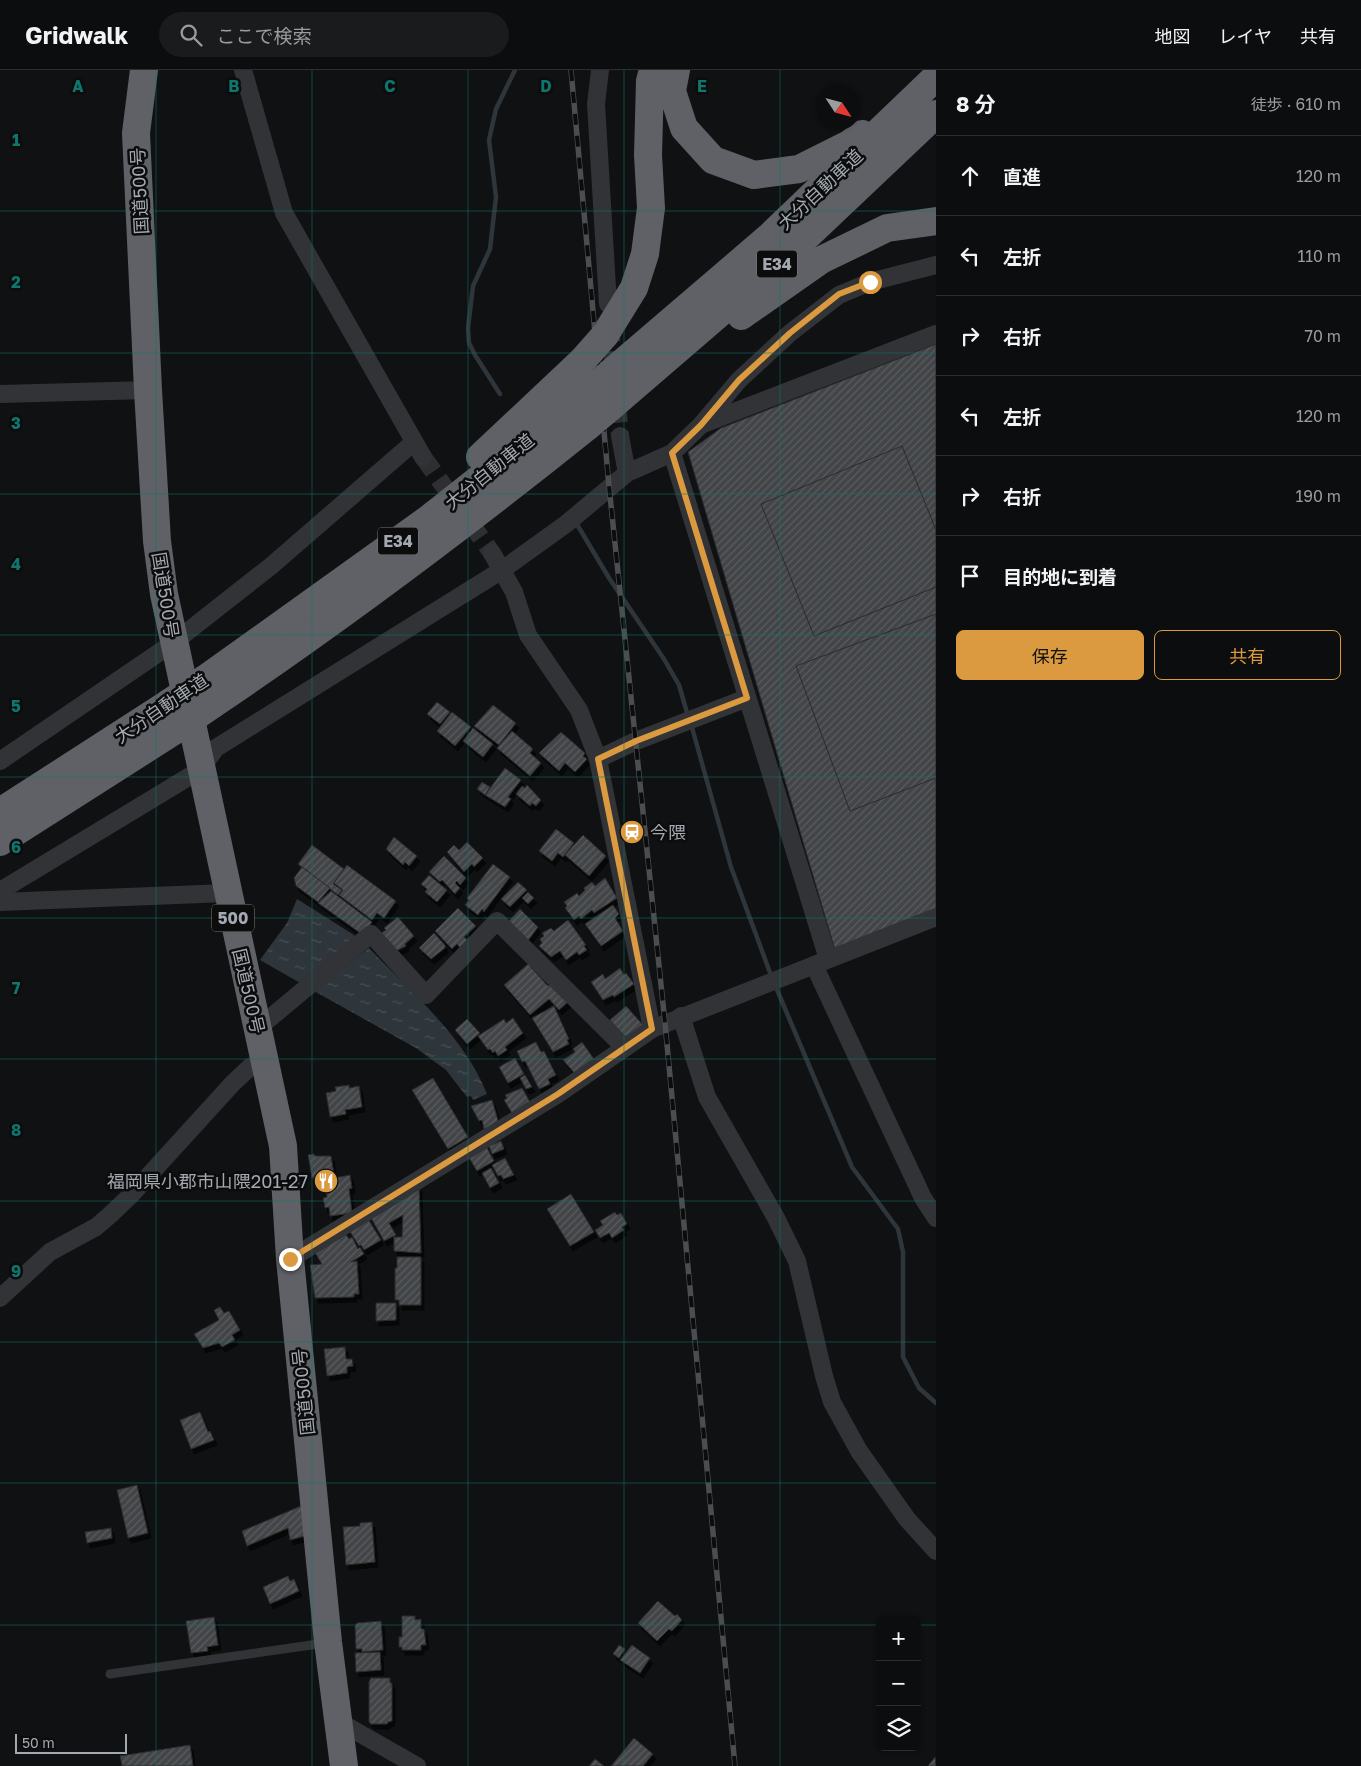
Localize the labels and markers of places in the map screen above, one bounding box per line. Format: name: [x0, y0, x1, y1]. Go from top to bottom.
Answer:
station icon: 今隈: [619, 819, 645, 845]
place label: 今隈: [650, 821, 686, 843]
restaurant icon: 福岡県小郡市山隈201-27: [313, 1168, 339, 1194]
place label: 福岡県小郡市山隈201-27: [107, 1170, 308, 1192]

